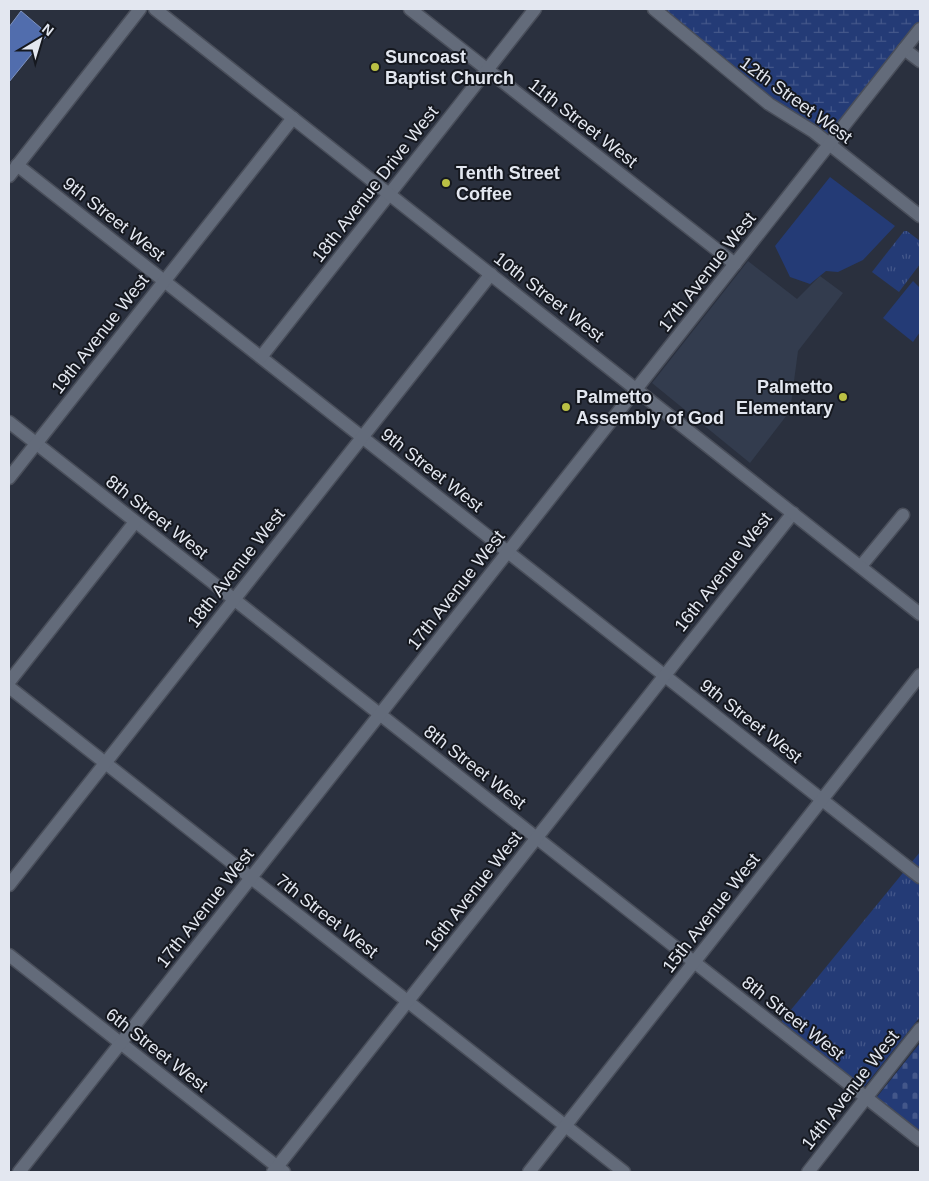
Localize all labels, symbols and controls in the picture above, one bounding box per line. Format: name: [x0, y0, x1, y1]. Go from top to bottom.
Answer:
north arrow: [15, 15, 65, 65]
text: N: [39, 20, 57, 39]
place label: Suncoast Baptist Church: [385, 47, 514, 88]
street label: 12th Street West: [736, 53, 856, 147]
marker: Suncoast Baptist Church: [369, 61, 381, 73]
street label: 11th Street West: [525, 74, 641, 172]
street label: 18th Avenue Drive West: [308, 102, 442, 266]
place label: Tenth Street Coffee: [456, 163, 560, 204]
street label: 9th Street West: [59, 173, 169, 265]
marker: Tenth Street Coffee: [440, 177, 452, 189]
street label: 17th Avenue West: [654, 209, 760, 335]
street label: 10th Street West: [490, 248, 608, 346]
street label: 19th Avenue West: [47, 271, 153, 397]
place label: Palmetto Elementary: [736, 377, 833, 418]
place label: Palmetto Assembly of God: [576, 387, 724, 428]
marker: Palmetto Elementary: [837, 391, 849, 403]
marker: Palmetto Assembly of God: [560, 401, 572, 413]
street label: 9th Street West: [377, 424, 487, 516]
street label: 8th Street West: [102, 471, 212, 563]
street label: 18th Avenue West: [183, 505, 289, 631]
street label: 16th Avenue West: [670, 509, 776, 635]
street label: 17th Avenue West: [403, 527, 509, 653]
street label: 9th Street West: [696, 675, 806, 767]
street label: 8th Street West: [420, 721, 530, 813]
street label: 16th Avenue West: [420, 828, 526, 954]
street label: 17th Avenue West: [152, 845, 258, 971]
street label: 15th Avenue West: [658, 850, 764, 976]
street label: 7th Street West: [272, 870, 382, 962]
street label: 8th Street West: [738, 972, 848, 1064]
street label: 6th Street West: [102, 1004, 212, 1096]
street label: 14th Avenue West: [797, 1027, 903, 1153]

